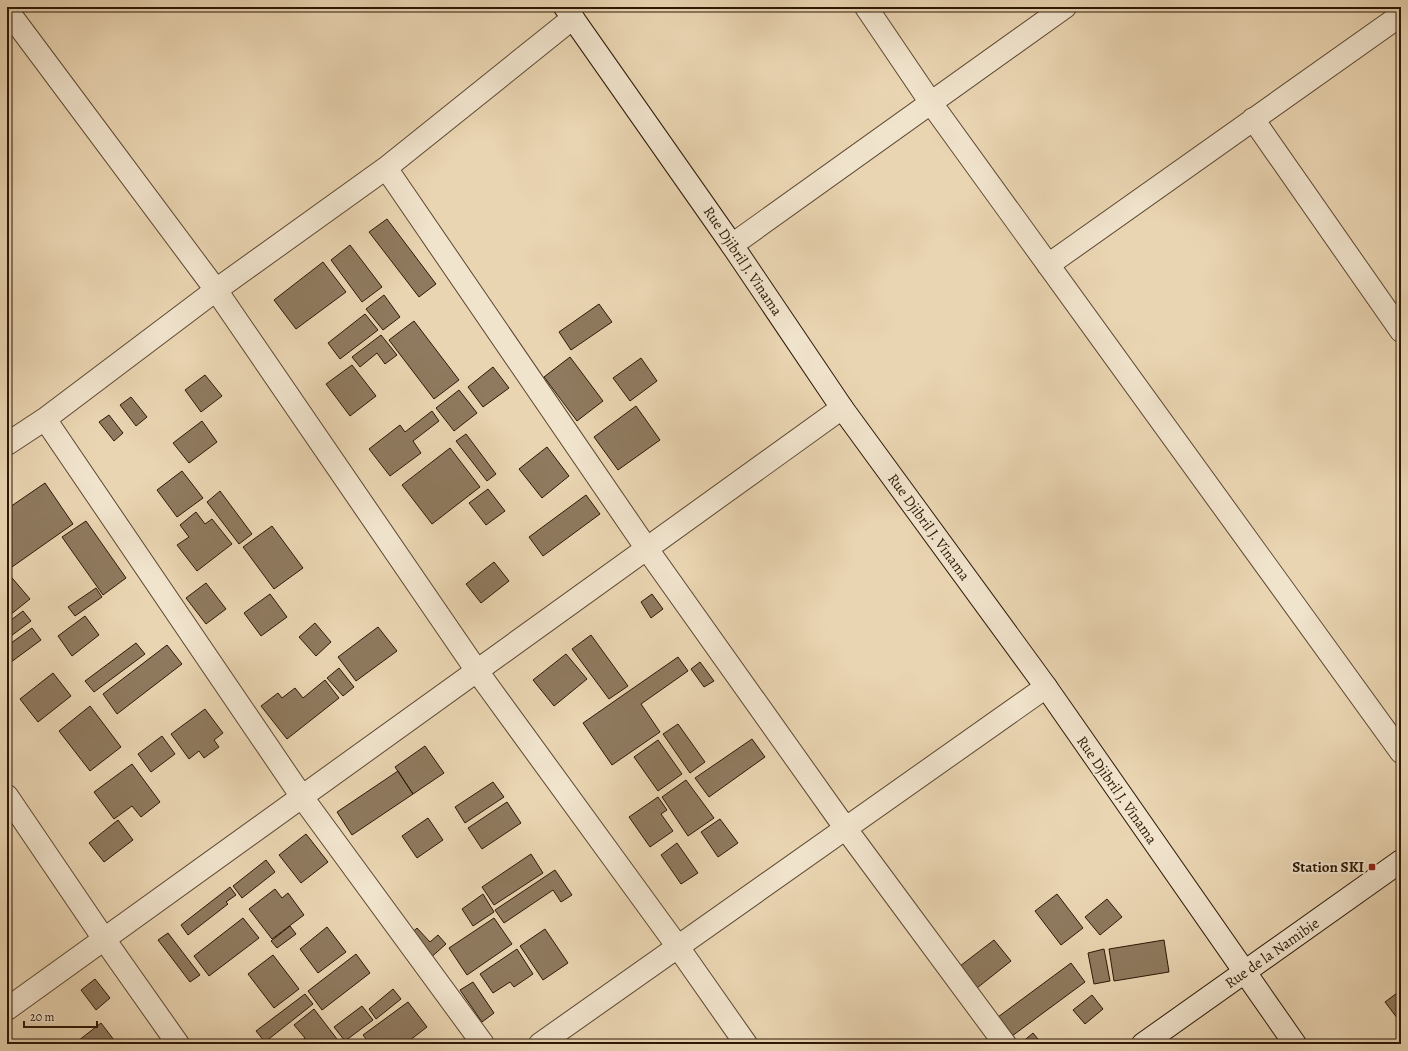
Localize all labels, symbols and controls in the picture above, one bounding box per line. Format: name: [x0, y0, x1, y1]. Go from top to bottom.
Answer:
street label: Rue Djibril J. Vinama: [699, 202, 787, 320]
street label: Rue Djibril J. Vinama: [883, 469, 975, 585]
street label: Rue Djibril J. Vinama: [1072, 732, 1162, 848]
place label: Station SKI: [1292, 857, 1364, 877]
marker: Station SKI: [1367, 862, 1377, 872]
street label: Rue de la Namibie: [1221, 913, 1323, 993]
scale bar: [24, 1003, 97, 1029]
text: 20 m: [30, 1009, 54, 1025]

